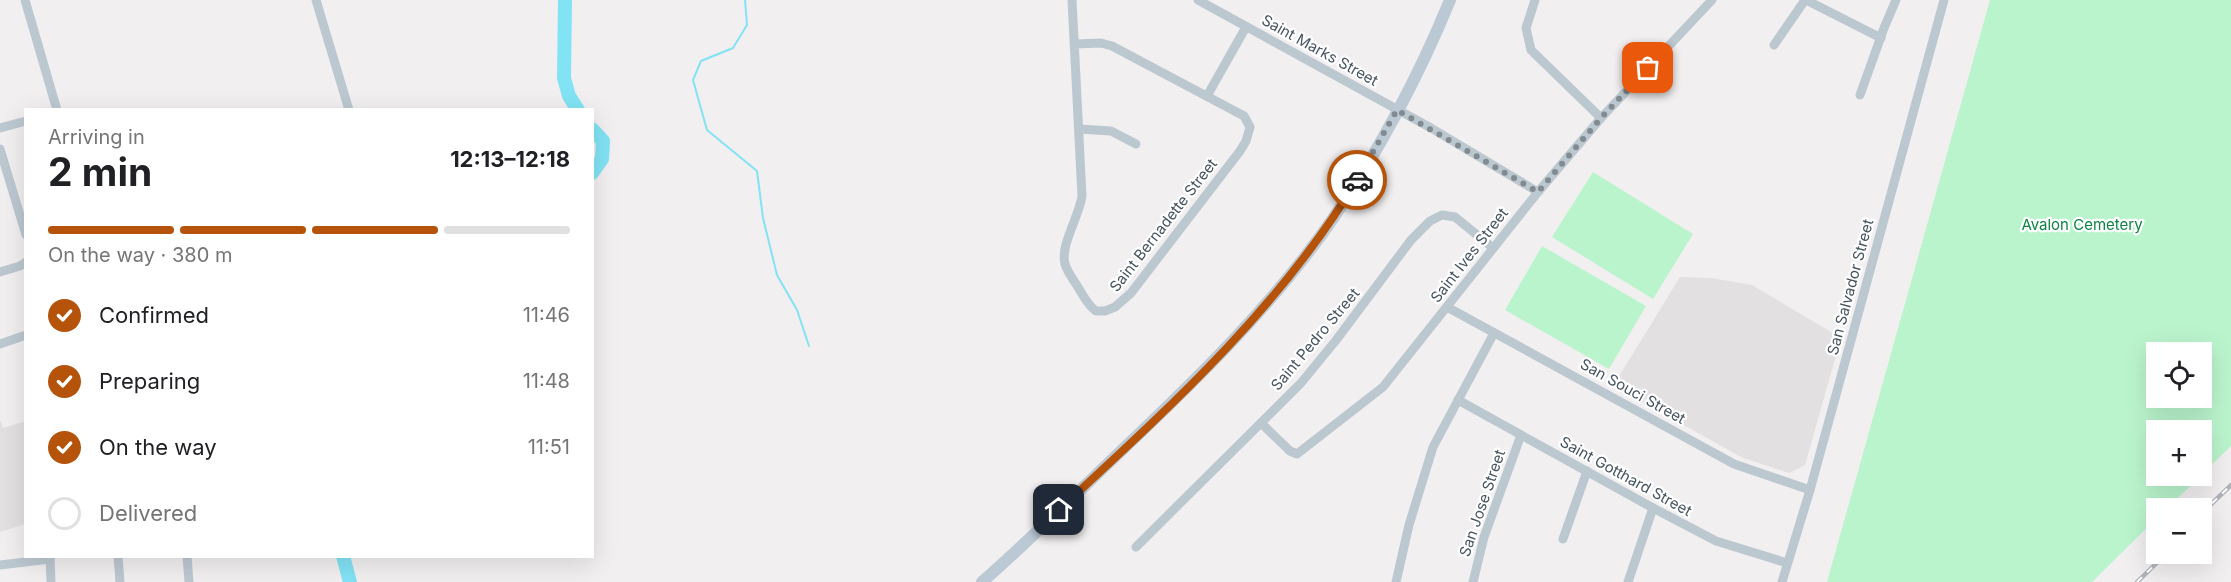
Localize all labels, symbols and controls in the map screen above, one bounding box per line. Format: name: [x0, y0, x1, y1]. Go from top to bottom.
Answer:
street label: Saint Marks Street: [1258, 10, 1382, 90]
pin: [1622, 42, 1673, 93]
icon: bag: [1631, 51, 1664, 84]
text: Arriving in: [48, 125, 145, 149]
text: 12:13–12:18: [450, 146, 570, 172]
text: 2 min: [48, 148, 152, 195]
courier: [1327, 150, 1387, 210]
street label: Saint Bernadette Street: [1105, 154, 1221, 295]
icon: car: [1341, 164, 1374, 197]
street label: Saint Ives Street: [1426, 204, 1512, 306]
park label: Avalon Cemetery: [2021, 215, 2143, 234]
street label: San Salvador Street: [1823, 217, 1877, 357]
text: On the way · 380 m: [48, 243, 232, 267]
street label: Saint Pedro Street: [1267, 284, 1363, 394]
icon: check: [48, 299, 81, 332]
text: Confirmed: [99, 302, 209, 328]
text: 11:46: [523, 303, 570, 327]
map controls: [2146, 342, 2212, 564]
button: locate: [2146, 342, 2212, 408]
street label: San Souci Street: [1577, 354, 1689, 428]
icon: check: [48, 365, 81, 398]
text: Preparing: [99, 368, 200, 394]
text: 11:48: [523, 369, 570, 393]
button: +: [2146, 420, 2212, 486]
icon: check: [48, 431, 81, 464]
street label: Saint Gotthard Street: [1557, 432, 1695, 520]
text: On the way: [99, 434, 217, 460]
text: 11:51: [528, 435, 570, 459]
street label: San Jose Street: [1455, 447, 1509, 559]
pin: [1033, 484, 1084, 535]
icon: home: [1042, 493, 1075, 526]
button: −: [2146, 498, 2212, 564]
text: Delivered: [99, 500, 197, 526]

